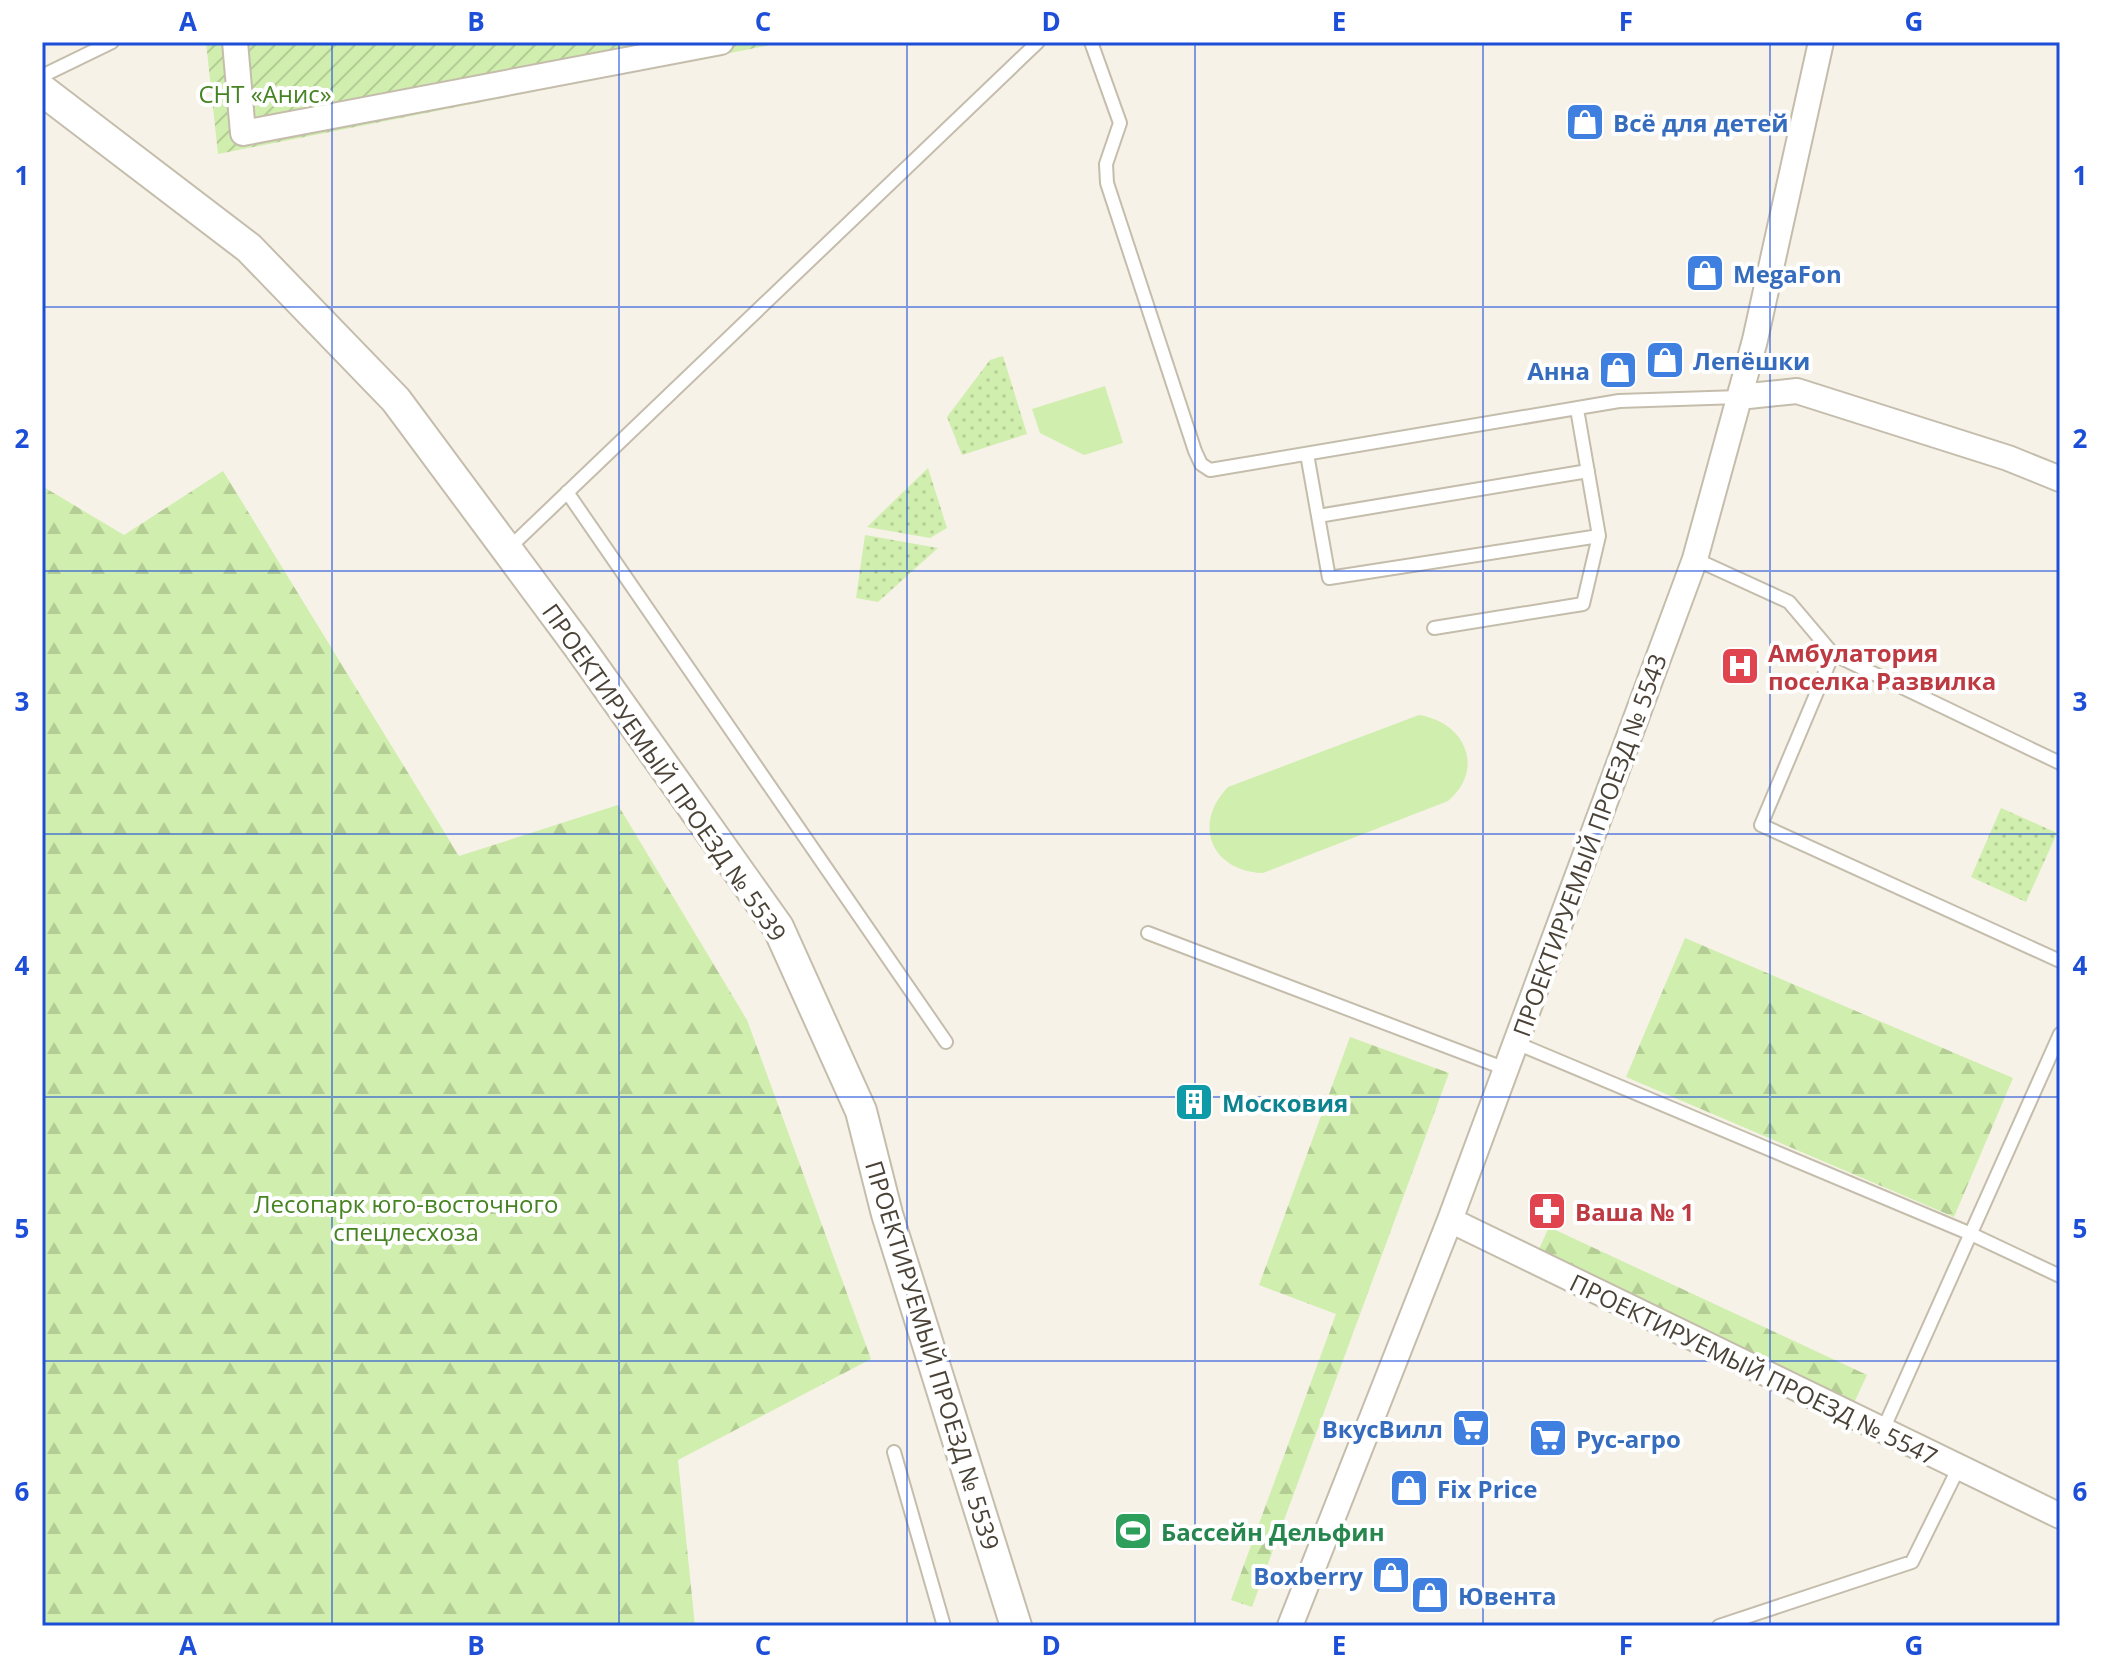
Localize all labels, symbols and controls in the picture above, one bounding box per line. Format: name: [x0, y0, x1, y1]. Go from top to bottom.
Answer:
text: A: [179, 3, 197, 39]
text: B: [467, 3, 485, 39]
text: C: [755, 3, 771, 39]
text: D: [1041, 3, 1061, 39]
text: E: [1332, 3, 1346, 39]
text: F: [1619, 3, 1633, 39]
text: G: [1905, 3, 1923, 39]
park label: СНТ «Анис»: [198, 77, 332, 110]
shop icon: Всё для детей: [1564, 101, 1606, 143]
place label: Всё для детей: [1613, 106, 1789, 139]
text: 1: [15, 157, 29, 193]
text: 1: [2073, 157, 2087, 193]
shop icon: MegaFon: [1684, 252, 1726, 294]
place label: MegaFon: [1733, 257, 1842, 290]
shop icon: Лепёшки: [1644, 339, 1686, 381]
place label: Лепёшки: [1693, 344, 1810, 377]
shop icon: Анна: [1597, 349, 1639, 391]
place label: Анна: [1527, 354, 1590, 387]
text: 2: [15, 420, 30, 456]
text: 2: [2073, 420, 2088, 456]
street label: ПРОЕКТИРУЕМЫЙ ПРОЕЗД № 5539: [535, 597, 795, 947]
place label: Амбулатория поселка Развилка: [1768, 636, 1996, 697]
hospital icon: Амбулатория поселка Развилка: [1719, 645, 1761, 687]
street label: ПРОЕКТИРУЕМЫЙ ПРОЕЗД № 5543: [1504, 649, 1674, 1041]
text: 3: [15, 683, 29, 719]
text: 3: [2073, 683, 2087, 719]
text: 4: [15, 947, 30, 983]
text: 4: [2073, 947, 2088, 983]
building icon: Московия: [1173, 1081, 1215, 1123]
place label: Московия: [1222, 1086, 1348, 1119]
street label: ПРОЕКТИРУЕМЫЙ ПРОЕЗД № 5539: [858, 1156, 1008, 1554]
park label: Лесопарк юго-восточного спецлесхоза: [254, 1187, 558, 1248]
pharmacy icon: Ваша № 1: [1526, 1190, 1568, 1232]
place label: Ваша № 1: [1575, 1195, 1694, 1228]
text: 5: [15, 1210, 29, 1246]
text: 5: [2073, 1210, 2087, 1246]
street label: ПРОЕКТИРУЕМЫЙ ПРОЕЗД № 5547: [1565, 1265, 1943, 1473]
supermarket icon: ВкусВилл: [1450, 1407, 1492, 1449]
place label: ВкусВилл: [1322, 1412, 1443, 1445]
supermarket icon: Рус-агро: [1527, 1417, 1569, 1459]
place label: Рус-агро: [1576, 1422, 1681, 1455]
shop icon: Fix Price: [1388, 1467, 1430, 1509]
place label: Fix Price: [1437, 1472, 1537, 1505]
text: 6: [15, 1473, 30, 1509]
text: 6: [2073, 1473, 2088, 1509]
sports icon: Бассейн Дельфин: [1112, 1510, 1154, 1552]
place label: Бассейн Дельфин: [1161, 1515, 1385, 1548]
shop icon: Boxberry: [1370, 1554, 1412, 1596]
place label: Boxberry: [1253, 1559, 1363, 1592]
shop icon: Ювента: [1409, 1574, 1451, 1616]
place label: Ювента: [1458, 1579, 1557, 1612]
text: A: [179, 1627, 197, 1663]
text: B: [467, 1627, 485, 1663]
text: C: [755, 1627, 771, 1663]
text: D: [1041, 1627, 1061, 1663]
text: E: [1332, 1627, 1346, 1663]
text: F: [1619, 1627, 1633, 1663]
text: G: [1905, 1627, 1923, 1663]

